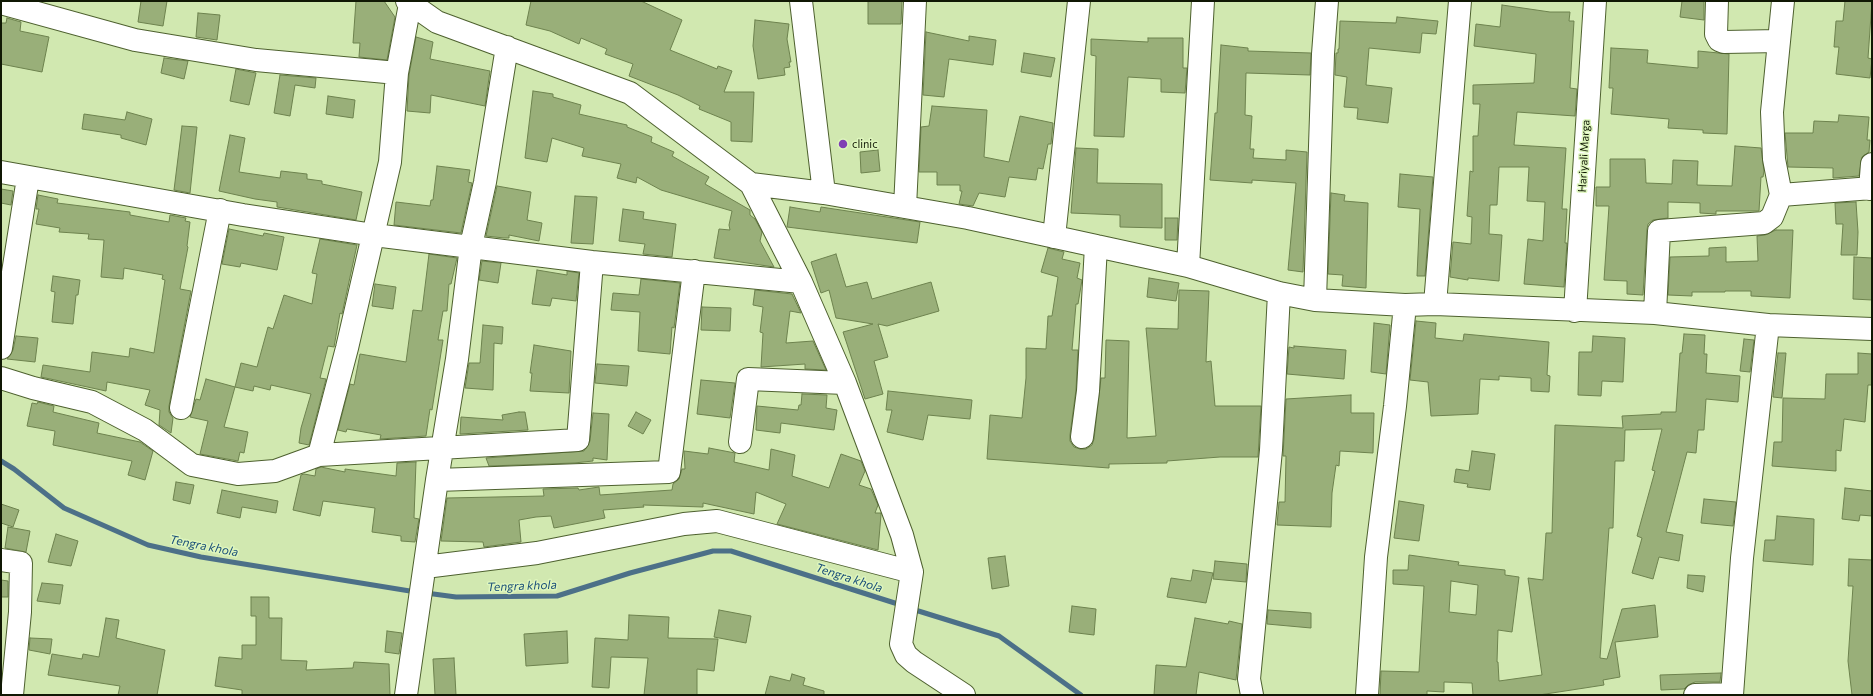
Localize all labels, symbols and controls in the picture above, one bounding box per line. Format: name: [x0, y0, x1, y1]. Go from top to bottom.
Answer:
street label: Hariyali Marga: [1576, 119, 1592, 193]
place label: clinic: [852, 137, 878, 151]
marker: clinic: [837, 138, 849, 150]
water label: Tengra khola: [168, 532, 240, 560]
water label: Tengra khola: [814, 560, 884, 596]
water label: Tengra khola: [487, 578, 557, 594]

